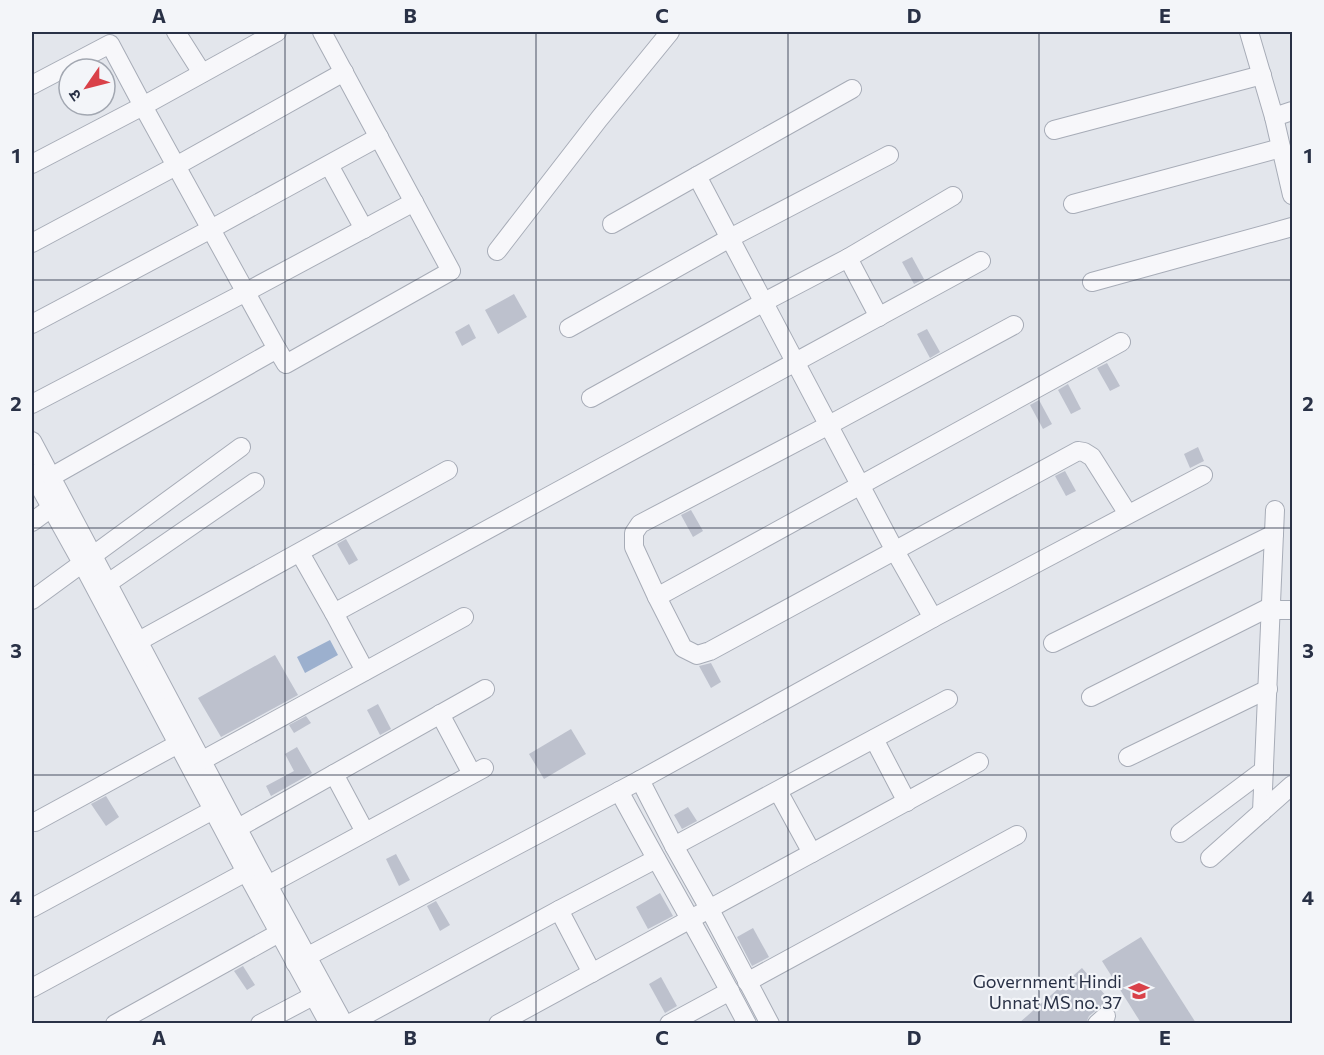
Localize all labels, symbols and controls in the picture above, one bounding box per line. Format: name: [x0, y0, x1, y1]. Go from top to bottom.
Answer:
text: A: [152, 3, 166, 27]
text: B: [403, 3, 417, 27]
text: C: [655, 3, 669, 27]
text: D: [907, 3, 921, 27]
text: E: [1159, 3, 1171, 27]
north arrow: [57, 57, 117, 117]
text: उ: [63, 86, 85, 105]
text: 1: [11, 143, 21, 167]
text: 1: [1303, 143, 1313, 167]
text: 2: [10, 391, 22, 415]
text: 2: [1302, 391, 1314, 415]
text: 3: [10, 638, 22, 662]
text: 3: [1302, 638, 1314, 662]
text: 4: [10, 885, 22, 909]
text: 4: [1302, 885, 1314, 909]
place label: Government Hindi Unnat MS no. 37: [973, 970, 1122, 1013]
school or university icon: Government Hindi Unnat MS no. 37: [1127, 979, 1151, 1003]
text: A: [152, 1025, 166, 1049]
text: B: [403, 1025, 417, 1049]
text: C: [655, 1025, 669, 1049]
text: D: [907, 1025, 921, 1049]
text: E: [1159, 1025, 1171, 1049]

